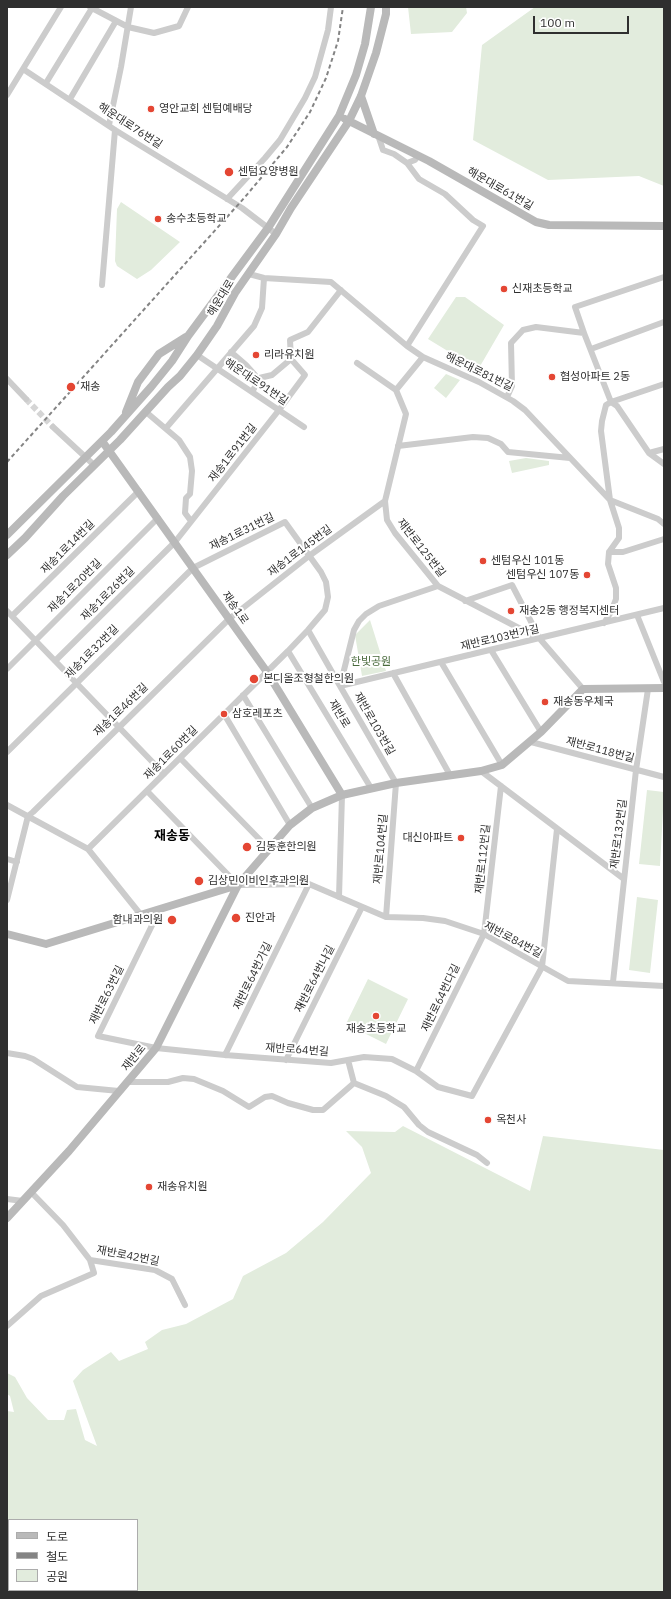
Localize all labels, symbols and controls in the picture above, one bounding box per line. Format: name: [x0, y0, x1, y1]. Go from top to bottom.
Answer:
scale bar: [535, 8, 631, 34]
text: 100 m: [540, 15, 575, 30]
street label: 해운대로76번길: [95, 100, 165, 152]
place label: 영안교회 센텀예배당: [159, 102, 253, 116]
marker: 영안교회 센텀예배당: [146, 104, 156, 114]
place label: 센텀요양병원: [238, 165, 299, 179]
street label: 해운대로61번길: [465, 165, 535, 213]
marker: 센텀요양병원: [223, 166, 235, 178]
place label: 송수초등학교: [166, 212, 227, 226]
marker: 송수초등학교: [153, 214, 163, 224]
street label: 해운대로: [205, 277, 237, 319]
place label: 신재초등학교: [512, 282, 573, 296]
marker: 신재초등학교: [499, 284, 509, 294]
place label: 리라유치원: [264, 348, 315, 362]
marker: 리라유치원: [251, 350, 261, 360]
street label: 해운대로81번길: [443, 350, 515, 394]
street label: 해운대로91번길: [222, 356, 290, 408]
place label: 협성아파트 2동: [560, 370, 630, 384]
marker: 협성아파트 2동: [547, 372, 557, 382]
place label: 재송: [80, 380, 100, 394]
marker: 재송: [65, 381, 77, 393]
street label: 재송1로91번길: [206, 421, 260, 485]
street label: 재송1로31번길: [207, 511, 277, 553]
street label: 재반로125번길: [394, 516, 448, 580]
street label: 재송1로14번길: [38, 517, 98, 577]
street label: 재송1로145번길: [265, 523, 335, 579]
place label: 센텀우신 101동: [491, 554, 564, 568]
street label: 재송1로20번길: [45, 556, 105, 616]
marker: 센텀우신 101동: [478, 556, 488, 566]
street label: 재송1로26번길: [78, 564, 138, 624]
place label: 센텀우신 107동: [506, 568, 579, 582]
marker: 센텀우신 107동: [582, 570, 592, 580]
street label: 재송1로: [219, 589, 251, 627]
place label: 재송2동 행정복지센터: [519, 604, 619, 618]
marker: 재송2동 행정복지센터: [506, 606, 516, 616]
street label: 재송1로32번길: [62, 622, 122, 682]
street label: 재반로103번가길: [459, 623, 541, 653]
park label: 한빛공원: [351, 655, 391, 669]
place label: 본디올조형철한의원: [263, 672, 354, 686]
marker: 본디올조형철한의원: [248, 673, 260, 685]
street label: 재송1로46번길: [91, 681, 151, 739]
street label: 재반로103번길: [351, 690, 397, 758]
place label: 재송동우체국: [553, 695, 614, 709]
marker: 재송동우체국: [540, 697, 550, 707]
street label: 재반로: [326, 698, 352, 730]
place label: 삼호레포츠: [232, 707, 283, 721]
marker: 삼호레포츠: [219, 709, 229, 719]
street label: 재송1로60번길: [141, 723, 201, 783]
street label: 재반로118번길: [564, 735, 636, 765]
street label: 재반로132번길: [608, 798, 630, 870]
street label: 재반로104번길: [371, 813, 391, 885]
street label: 재반로112번길: [473, 823, 493, 895]
district label: 재송동: [154, 828, 190, 844]
place label: 대신아파트: [402, 831, 453, 845]
marker: 대신아파트: [456, 833, 466, 843]
place label: 김동훈한의원: [256, 840, 317, 854]
marker: 김동훈한의원: [241, 841, 253, 853]
place label: 김상민이비인후과의원: [208, 874, 309, 888]
marker: 김상민이비인후과의원: [193, 875, 205, 887]
place label: 진안과: [245, 911, 275, 925]
marker: 진안과: [230, 912, 242, 924]
place label: 함내과의원: [112, 913, 163, 927]
marker: 함내과의원: [166, 914, 178, 926]
street label: 재반로84번길: [482, 919, 544, 961]
street label: 재반로64번가길: [231, 940, 275, 1012]
street label: 재반로64번나길: [292, 943, 338, 1015]
street label: 재반로64번다길: [419, 962, 463, 1034]
street label: 재반로63번길: [87, 963, 127, 1027]
marker: 재송초등학교: [371, 1011, 381, 1021]
place label: 재송초등학교: [346, 1022, 406, 1036]
street label: 재반로64번길: [265, 1041, 329, 1059]
street label: 재반로: [119, 1042, 149, 1074]
place label: 옥천사: [496, 1113, 526, 1127]
marker: 옥천사: [483, 1115, 493, 1125]
place label: 재송유치원: [157, 1180, 208, 1194]
marker: 재송유치원: [144, 1182, 154, 1192]
street label: 재반로42번길: [95, 1243, 161, 1269]
legend: [8, 1519, 138, 1591]
text: 도로: [46, 1529, 68, 1544]
text: 철도: [46, 1549, 68, 1564]
text: 공원: [46, 1569, 68, 1584]

